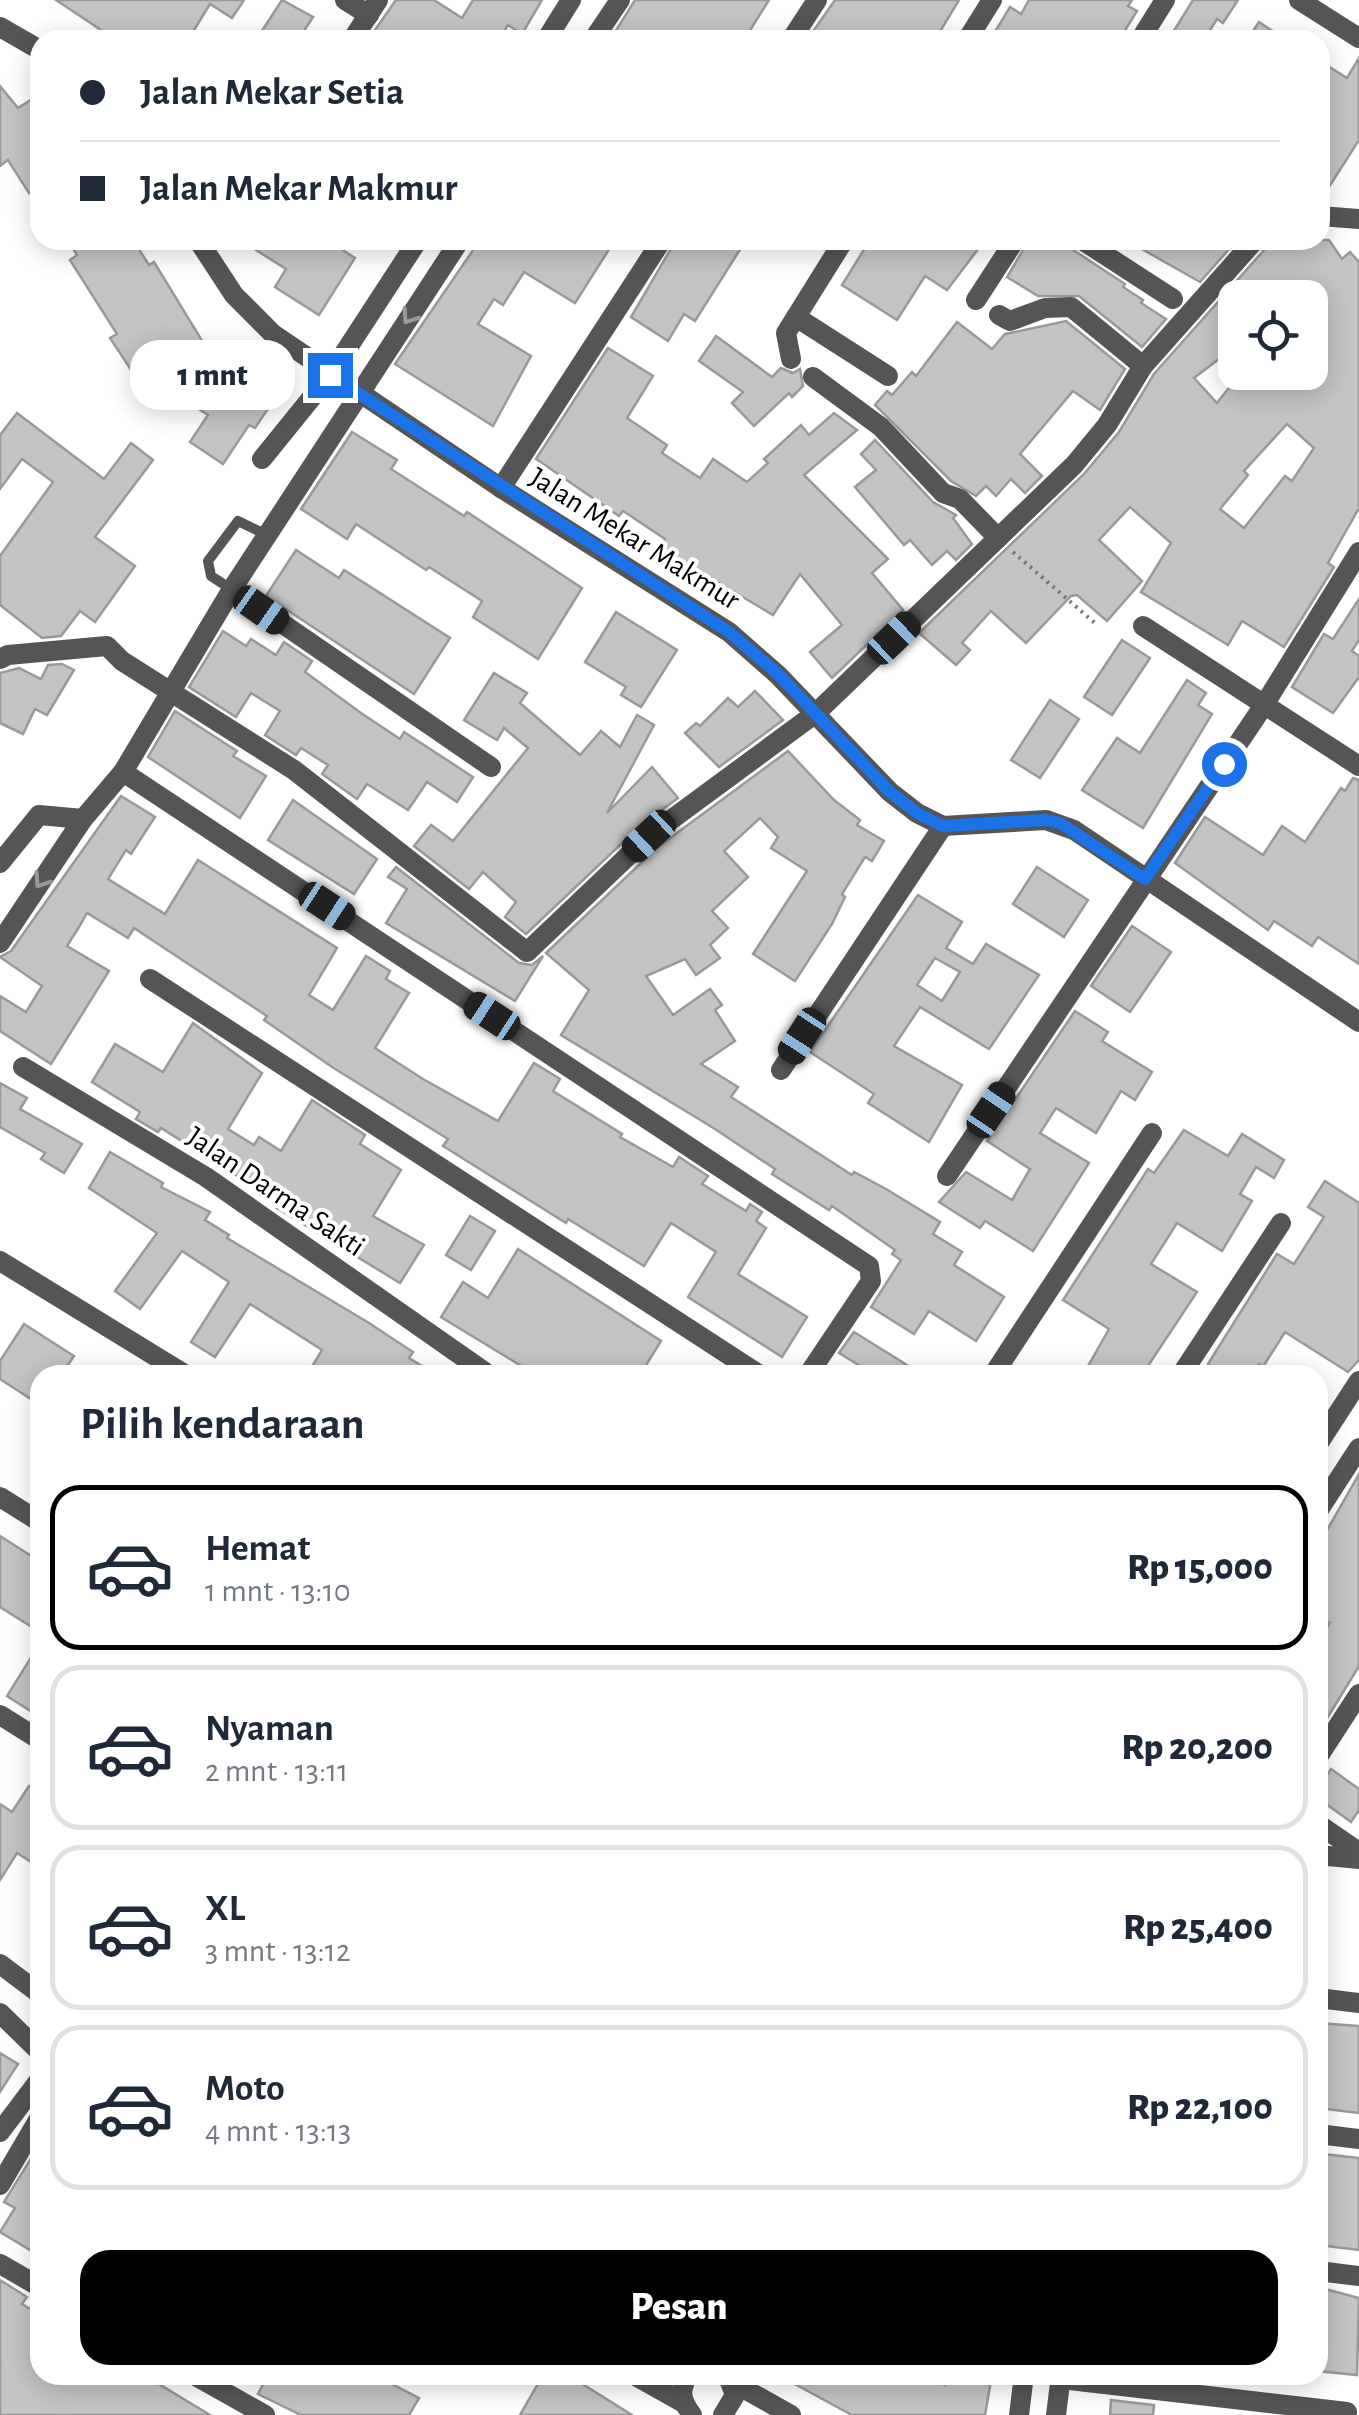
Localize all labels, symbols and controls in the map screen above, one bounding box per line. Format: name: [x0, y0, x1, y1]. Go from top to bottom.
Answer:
text: Jalan Mekar Setia: [140, 74, 404, 112]
text: Jalan Mekar Makmur: [140, 170, 457, 208]
map controls: [1218, 280, 1328, 390]
button: locate: [1218, 280, 1328, 390]
one-way arrow: [403, 306, 421, 325]
callout: 1 mnt: [130, 340, 295, 410]
route end: [308, 353, 353, 398]
text: 1 mnt: [177, 359, 248, 391]
street label: Jalan Mekar Makmur: [524, 462, 745, 616]
car: [228, 581, 294, 639]
car: [862, 606, 926, 670]
route start: [1202, 742, 1247, 787]
car: [617, 805, 681, 867]
one-way arrow: [35, 870, 54, 888]
car: [294, 877, 360, 935]
car: [459, 987, 525, 1045]
car: [773, 1003, 831, 1069]
car: [962, 1077, 1020, 1143]
street label: Jalan Darma Sakti: [181, 1121, 370, 1262]
text: Pilih kendaraan: [80, 1402, 365, 1447]
icon: car: [85, 1523, 175, 1613]
text: Hemat: [205, 1530, 310, 1568]
text: Rp 15,000: [1127, 1549, 1273, 1587]
text: 1 mnt · 13:10: [205, 1575, 351, 1607]
icon: car: [85, 1703, 175, 1793]
text: Nyaman: [205, 1710, 334, 1748]
text: Rp 20,200: [1121, 1729, 1273, 1767]
text: 2 mnt · 13:11: [205, 1755, 348, 1787]
icon: car: [85, 1883, 175, 1973]
text: XL: [205, 1890, 245, 1928]
text: Rp 25,400: [1123, 1909, 1273, 1947]
text: 3 mnt · 13:12: [205, 1935, 350, 1967]
icon: car: [85, 2063, 175, 2153]
text: Moto: [205, 2070, 285, 2108]
text: Rp 22,100: [1127, 2089, 1273, 2127]
text: 4 mnt · 13:13: [205, 2115, 351, 2147]
button: Pesan: [80, 2250, 1278, 2365]

